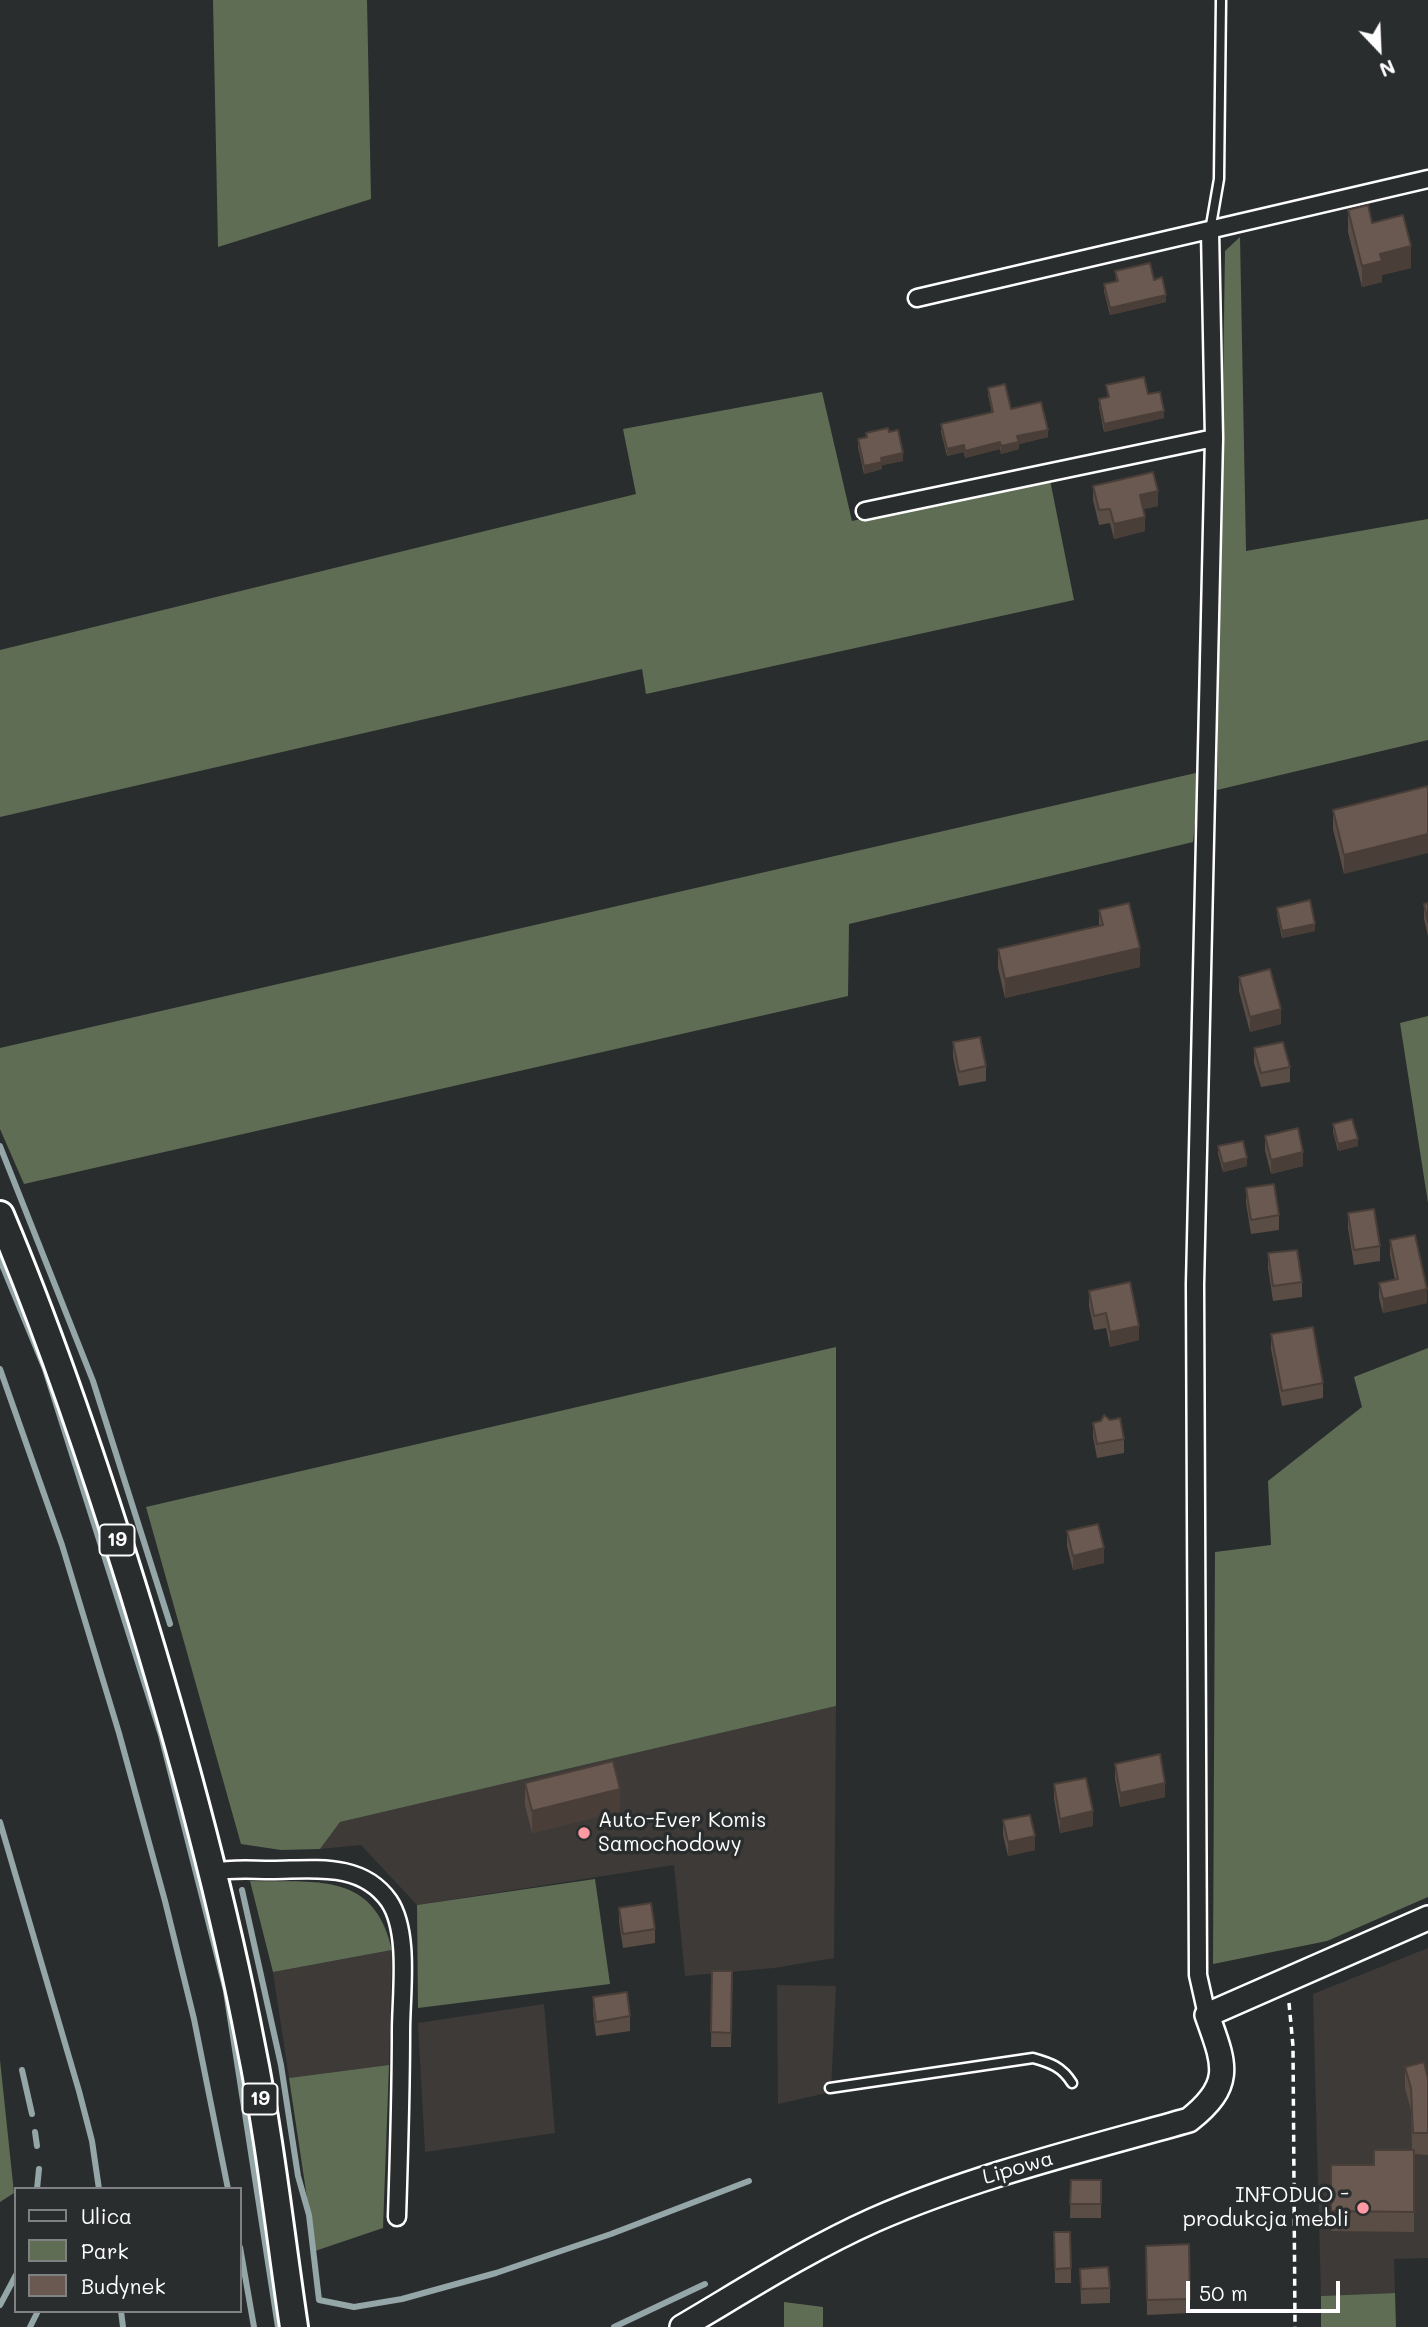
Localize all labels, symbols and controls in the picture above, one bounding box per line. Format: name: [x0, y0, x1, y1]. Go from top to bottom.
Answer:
north arrow: [1344, 14, 1414, 84]
text: N: [1376, 54, 1399, 83]
road number: 19: [100, 1524, 134, 1556]
place label: Auto-Ever Komis Samochodowy: [598, 1808, 767, 1858]
marker: Auto-Ever Komis Samochodowy: [576, 1825, 592, 1841]
road number: 19: [243, 2084, 278, 2114]
street label: Lipowa: [980, 2146, 1056, 2190]
place label: INFODUO - produkcja mebli: [1183, 2183, 1349, 2233]
legend: [14, 2187, 242, 2313]
marker: INFODUO - produkcja mebli: [1355, 2200, 1371, 2216]
text: Ulica: [81, 2202, 132, 2229]
text: Park: [81, 2237, 129, 2264]
scale bar: [1190, 2268, 1344, 2312]
text: Budynek: [81, 2272, 166, 2299]
text: 50 m: [1199, 2279, 1248, 2306]

